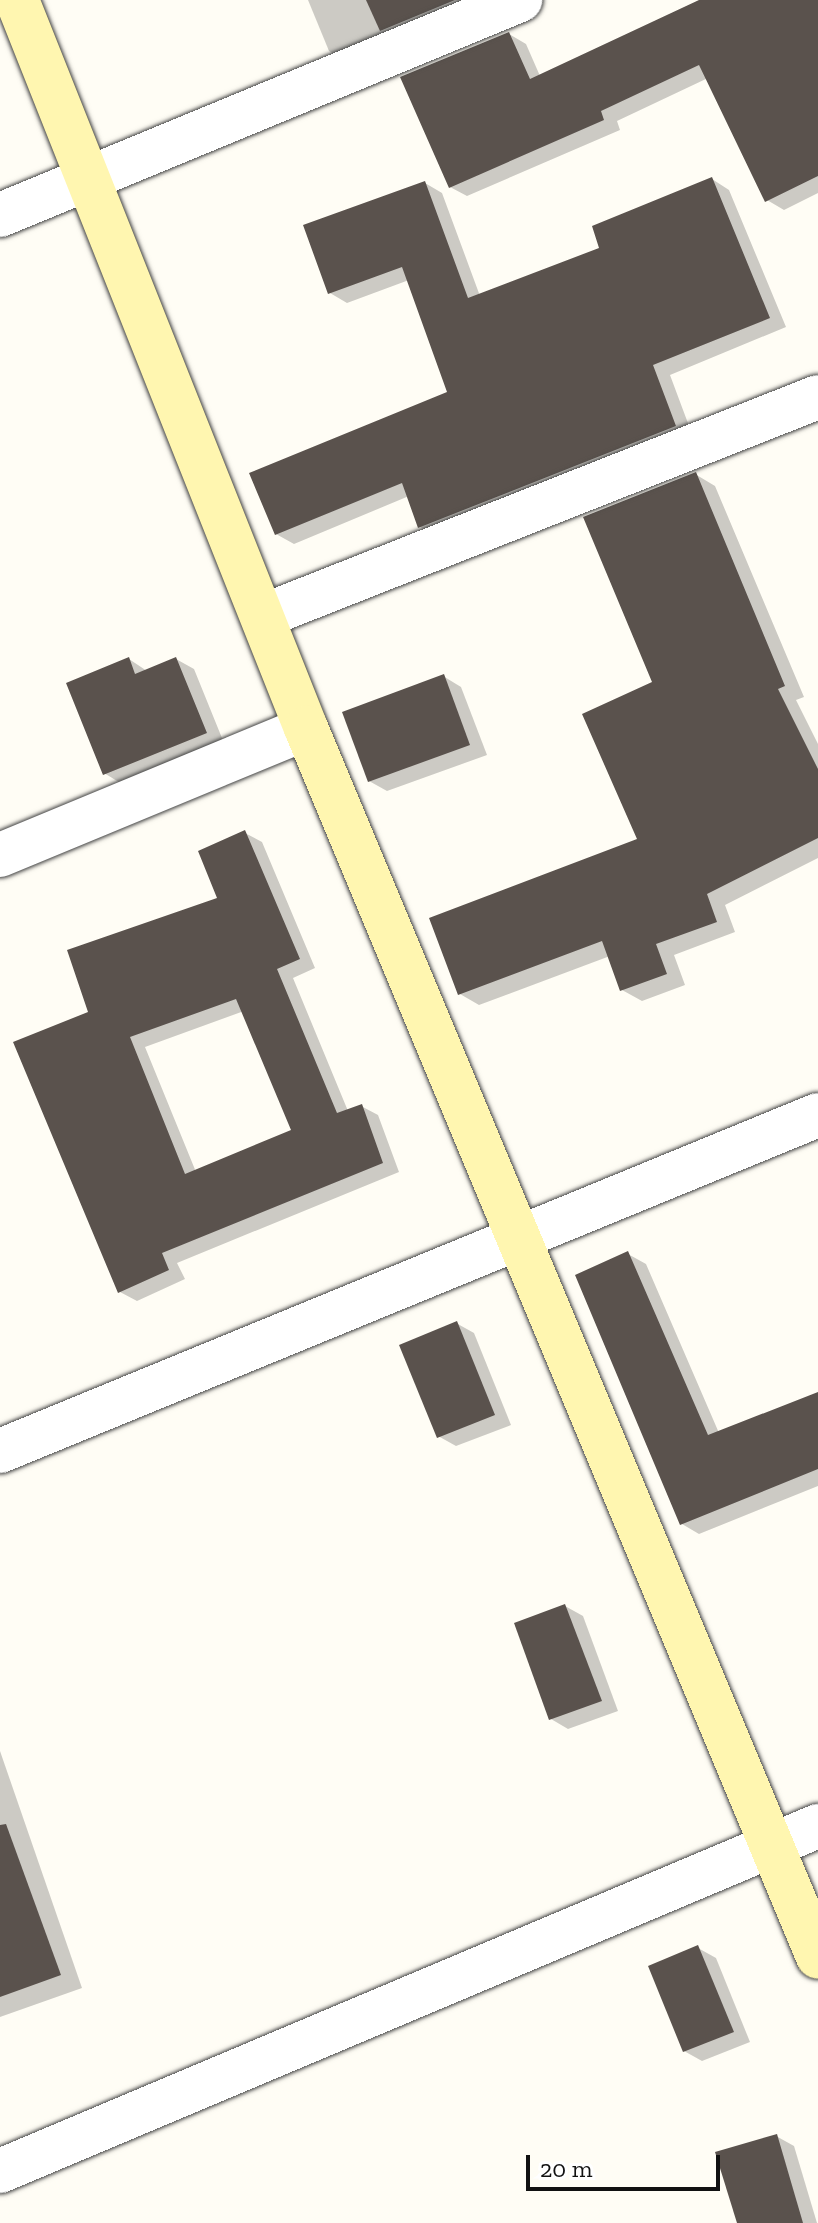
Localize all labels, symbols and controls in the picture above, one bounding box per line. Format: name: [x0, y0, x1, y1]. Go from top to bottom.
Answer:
scale bar: [530, 2139, 724, 2189]
text: 20 m: [540, 2154, 592, 2183]

